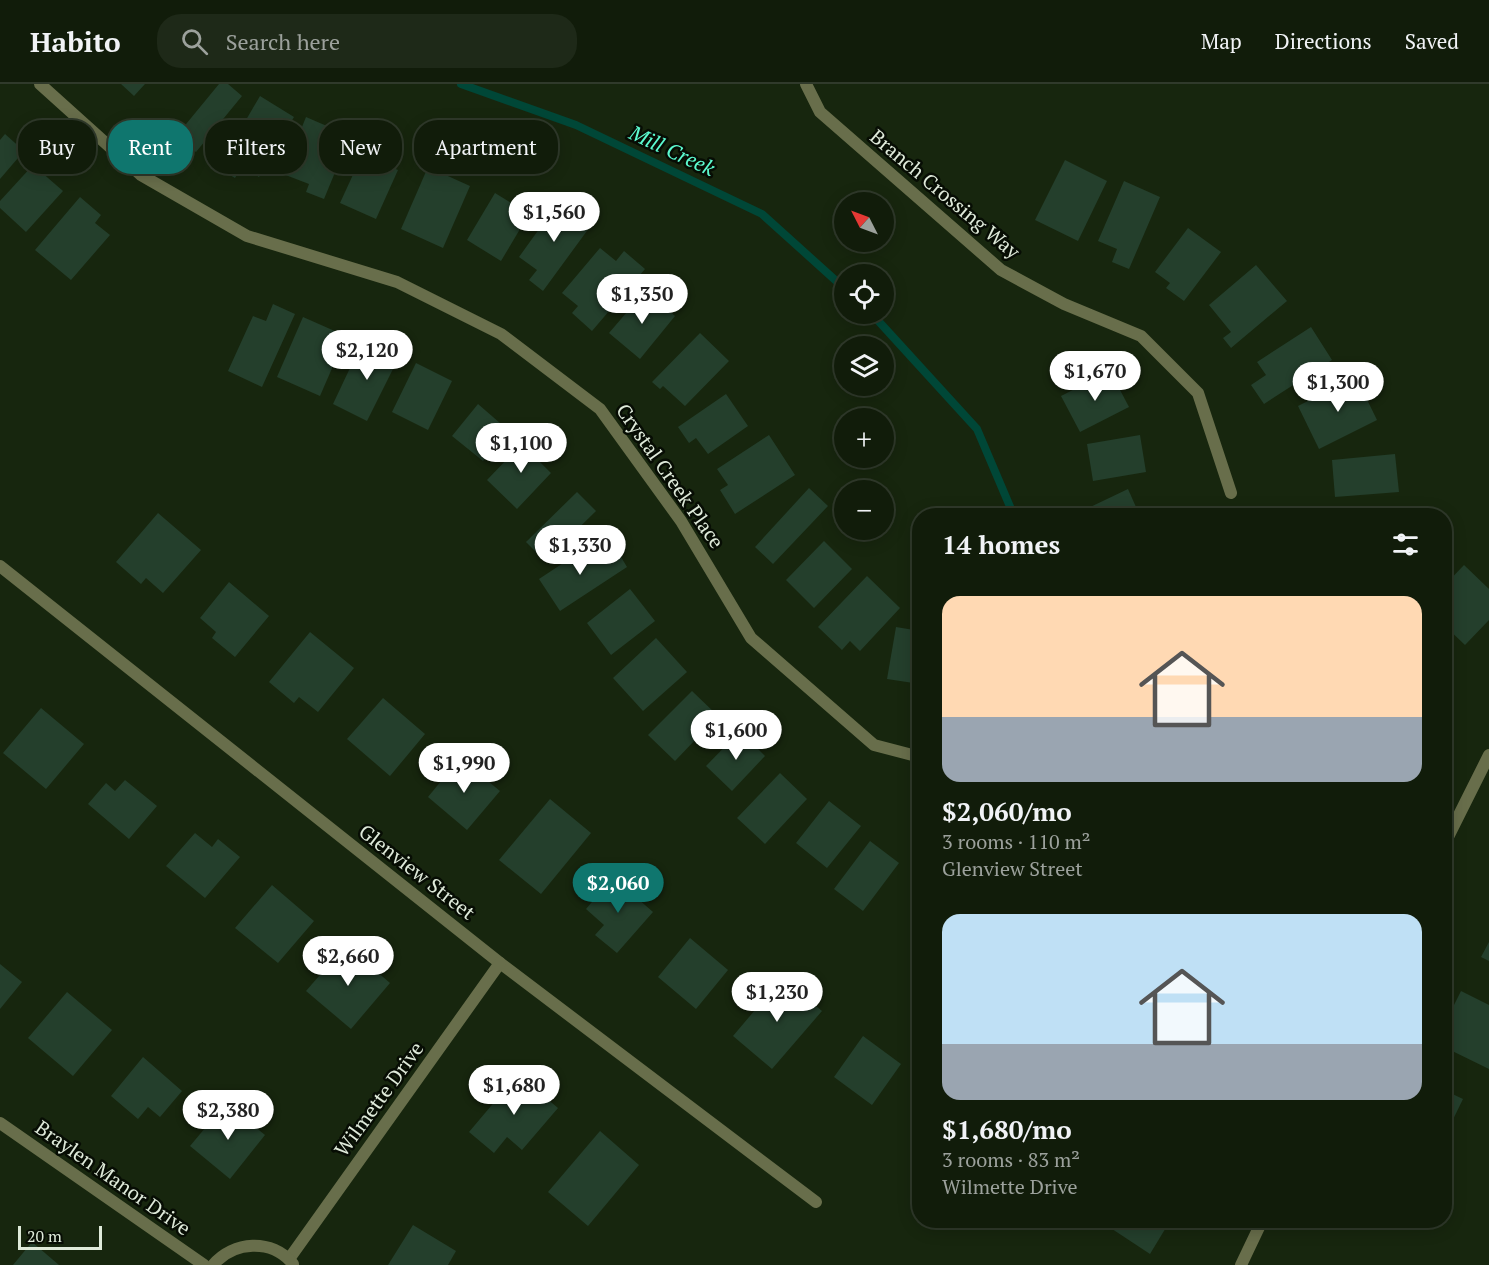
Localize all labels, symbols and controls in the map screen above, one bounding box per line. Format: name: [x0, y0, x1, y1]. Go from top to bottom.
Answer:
search box: [157, 14, 577, 68]
text: Habito: [30, 23, 121, 60]
icon: search: [178, 25, 211, 58]
text: Search here: [226, 27, 340, 56]
text: Map: [1201, 27, 1242, 55]
text: Directions: [1275, 27, 1372, 55]
text: Saved: [1405, 27, 1459, 55]
water label: Mill Creek: [624, 118, 720, 182]
chip: Buy: [18, 120, 96, 174]
chip: Rent: [108, 120, 193, 174]
chip: Filters: [205, 120, 307, 174]
chip: New: [319, 120, 402, 174]
chip: Apartment: [414, 120, 558, 174]
street label: Branch Crossing Way: [865, 123, 1027, 265]
pin: $1,560: [505, 192, 603, 243]
north arrow: [834, 192, 894, 252]
map controls: [834, 192, 894, 540]
text: $1,560: [523, 198, 585, 225]
button: locate: [834, 264, 894, 324]
pin: $1,350: [593, 274, 691, 325]
text: $1,350: [611, 280, 673, 307]
pin: $2,120: [318, 330, 416, 381]
text: $2,120: [336, 336, 398, 363]
button: layers: [834, 336, 894, 396]
pin: $1,670: [1046, 351, 1144, 402]
text: $1,670: [1064, 357, 1126, 384]
pin: $1,300: [1289, 362, 1387, 413]
text: $1,300: [1307, 368, 1369, 395]
street label: Crystal Creek Place: [610, 398, 731, 553]
button: +: [834, 408, 894, 468]
pin: $1,100: [472, 423, 570, 474]
text: $1,100: [490, 429, 552, 456]
button: −: [834, 480, 894, 540]
pin: $1,330: [531, 525, 629, 576]
text: 14 homes: [942, 527, 1060, 561]
icon: filters: [1389, 528, 1422, 561]
text: $1,330: [549, 531, 611, 558]
icon: home: [1128, 635, 1236, 743]
pin: $1,600: [687, 710, 785, 761]
text: $1,600: [705, 716, 767, 743]
pin: $1,990: [415, 743, 513, 794]
text: $1,990: [433, 749, 495, 776]
text: $2,060/mo: [942, 794, 1072, 828]
street label: Glenview Street: [354, 818, 482, 926]
text: 3 rooms · 110 m²: [942, 828, 1090, 855]
text: Glenview Street: [942, 855, 1083, 882]
pin: $2,060: [569, 863, 667, 914]
text: $2,060: [587, 869, 649, 896]
pin: $2,660: [299, 936, 397, 987]
text: $2,660: [317, 942, 379, 969]
icon: home: [1128, 953, 1236, 1061]
pin: $1,230: [728, 972, 826, 1023]
text: $1,230: [746, 978, 808, 1005]
street label: Wilmette Drive: [328, 1036, 429, 1161]
pin: $1,680: [465, 1065, 563, 1116]
text: $1,680: [483, 1071, 545, 1098]
pin: $2,380: [179, 1090, 277, 1141]
text: $2,380: [197, 1096, 259, 1123]
text: $1,680/mo: [942, 1112, 1072, 1146]
street label: Braylen Manor Drive: [30, 1114, 196, 1241]
text: 3 rooms · 83 m²: [942, 1146, 1080, 1173]
text: Wilmette Drive: [942, 1173, 1077, 1200]
scale bar: [18, 1223, 102, 1250]
text: 20 m: [27, 1225, 62, 1247]

